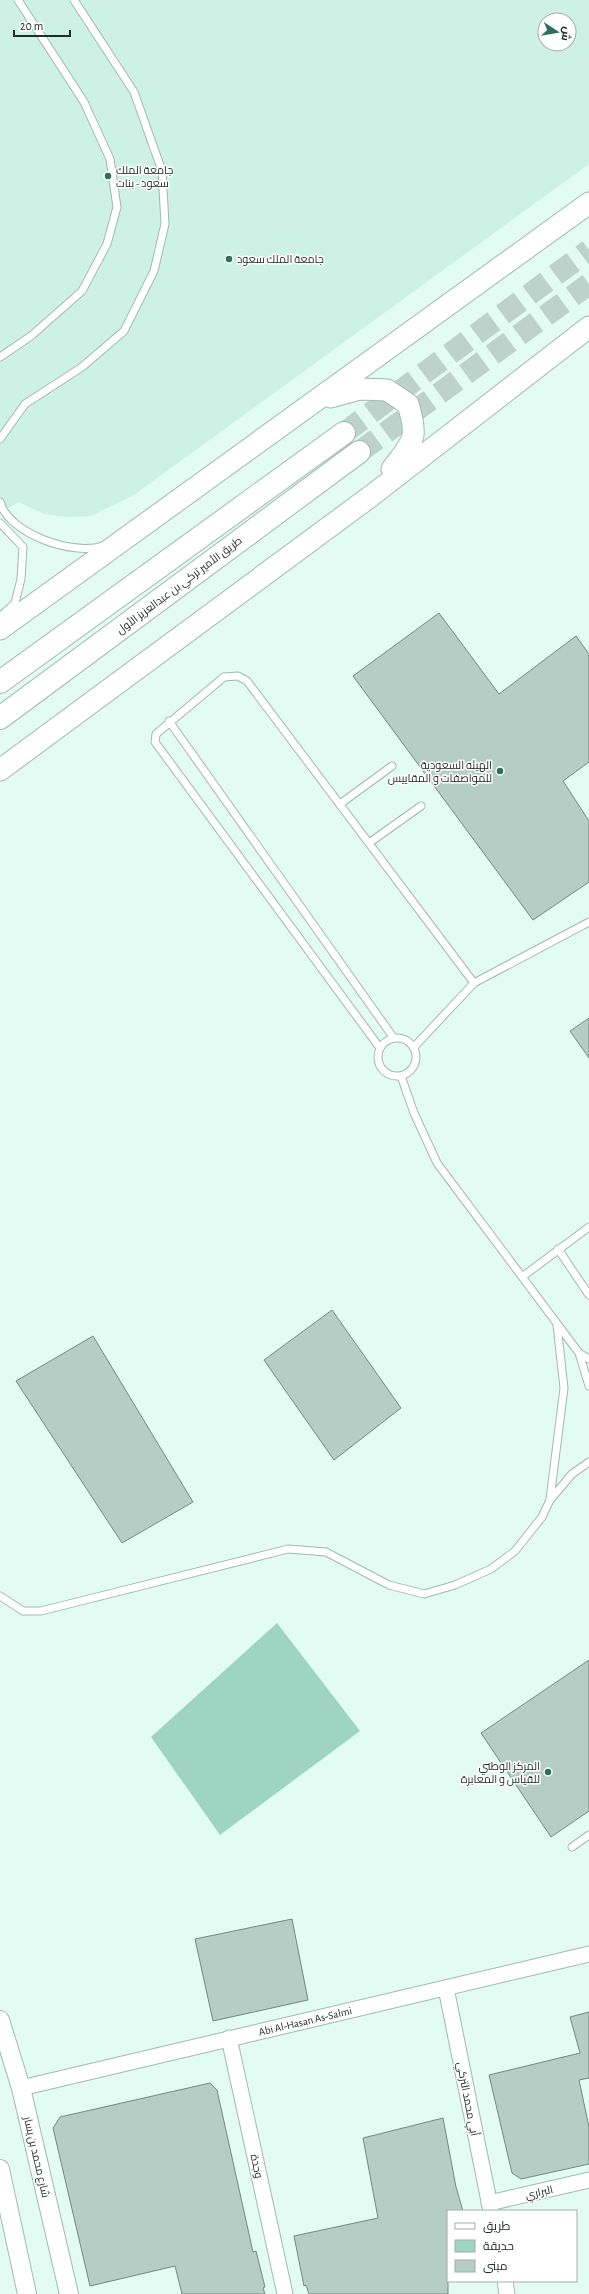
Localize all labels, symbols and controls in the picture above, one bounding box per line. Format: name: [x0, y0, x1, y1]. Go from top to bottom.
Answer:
scale bar: [14, 12, 70, 38]
north arrow: [537, 12, 577, 52]
text: 20 m: [20, 20, 43, 32]
text: ش: [558, 26, 573, 42]
place label: جامعة الملك سعود - بنات: [116, 165, 173, 190]
marker: جامعة الملك سعود - بنات: [103, 171, 113, 181]
marker: جامعة الملك سعود: [224, 254, 234, 264]
place label: جامعة الملك سعود: [237, 254, 324, 266]
street label: طريق الأمير تركي بن عبدالعزيز الأول: [115, 535, 246, 638]
place label: الهيئه السعودية للمواصفات و المقاييس: [388, 760, 492, 785]
marker: الهيئه السعودية للمواصفات و المقاييس: [495, 766, 505, 776]
place label: المركز الوطني للقياس و المعابرة: [461, 1761, 540, 1786]
marker: المركز الوطني للقياس و المعابرة: [543, 1767, 553, 1777]
street label: Abi Al-Hasan As-Salmi: [257, 2005, 353, 2038]
street label: أبي محمد التركي: [452, 2061, 482, 2138]
street label: شارع محمد بن يسار: [20, 2115, 51, 2199]
street label: وجدة: [248, 2153, 264, 2179]
street label: البراري: [524, 2184, 555, 2204]
legend: [447, 2210, 577, 2282]
text: طريق: [483, 2220, 511, 2233]
text: حديقة: [483, 2240, 514, 2253]
text: مبنى: [483, 2260, 508, 2273]

